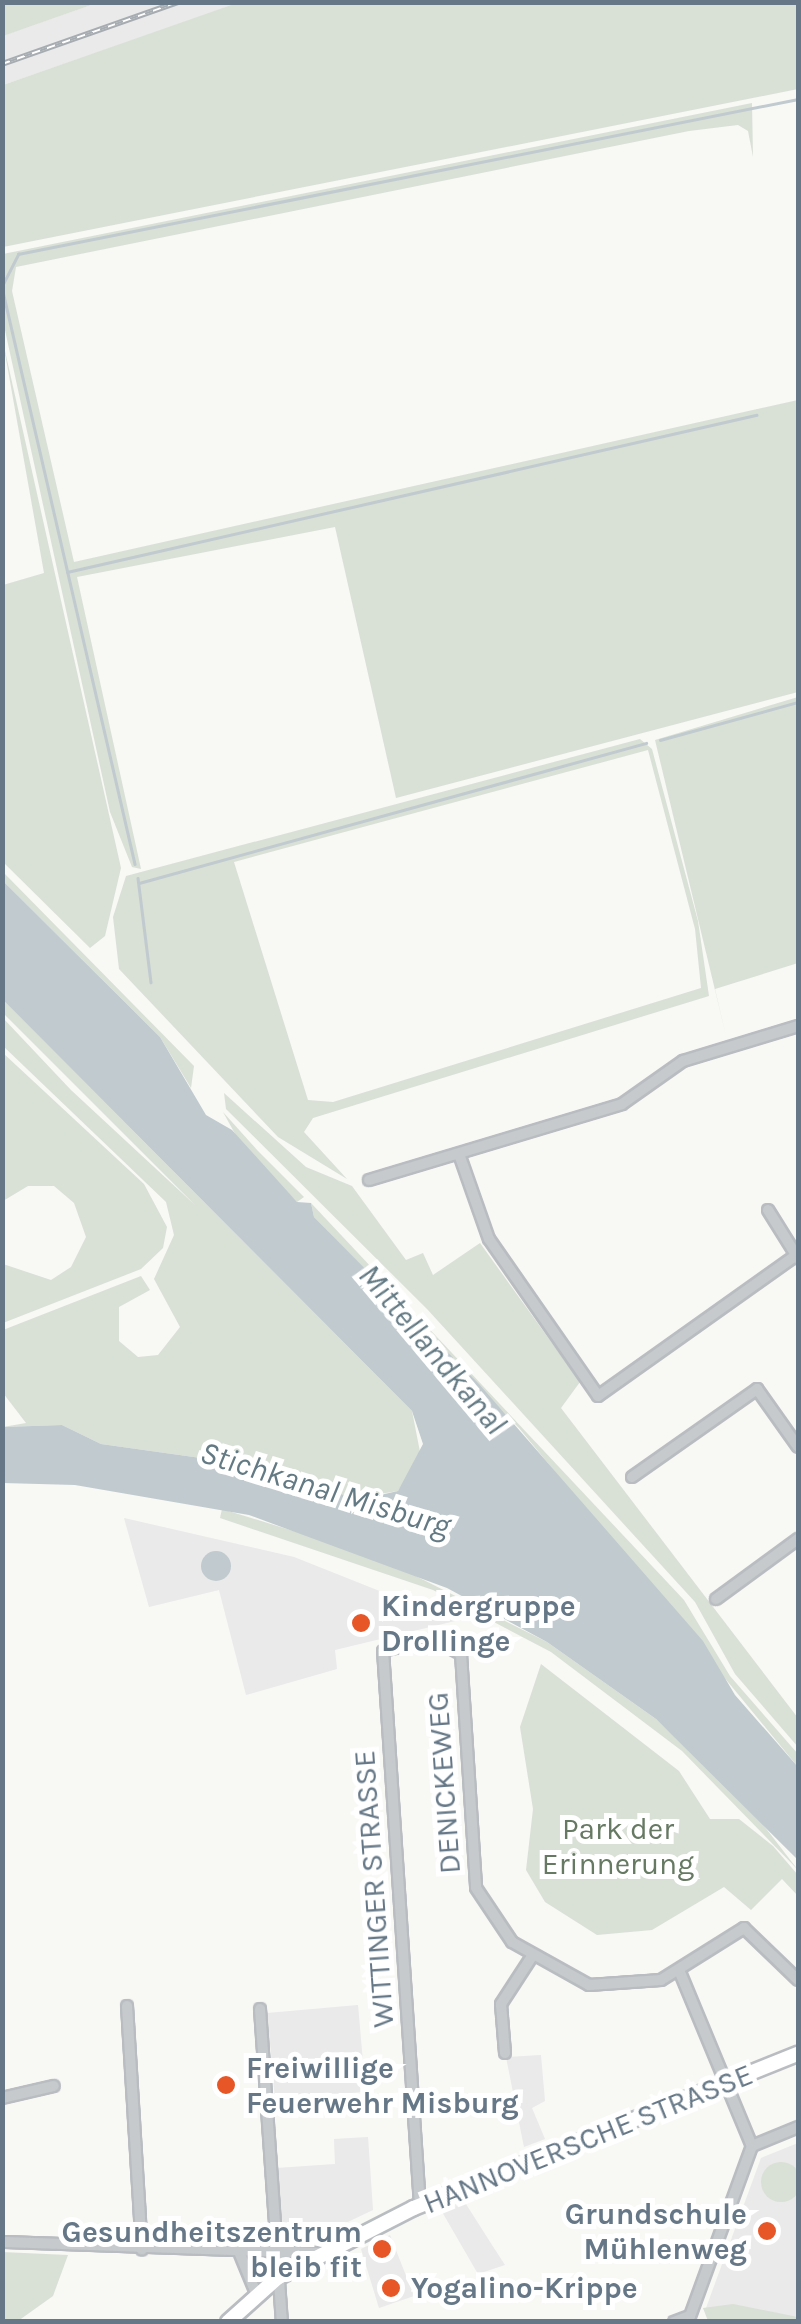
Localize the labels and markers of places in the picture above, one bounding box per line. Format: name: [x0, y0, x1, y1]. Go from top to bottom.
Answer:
place label: Kindergruppe Drollinge: [381, 1588, 576, 1658]
marker: Kindergruppe Drollinge: [350, 1612, 372, 1634]
place label: Freiwillige Feuerwehr Misburg: [246, 2050, 519, 2120]
marker: Freiwillige Feuerwehr Misburg: [215, 2074, 237, 2096]
place label: Grundschule Mühlenweg: [565, 2196, 747, 2266]
place label: Gesundheitszentrum bleib fit: [62, 2214, 362, 2284]
marker: Grundschule Mühlenweg: [756, 2220, 778, 2242]
marker: Gesundheitszentrum bleib fit: [371, 2238, 393, 2260]
place label: Yogalino-Krippe: [411, 2270, 638, 2306]
marker: Yogalino-Krippe: [380, 2277, 402, 2299]

